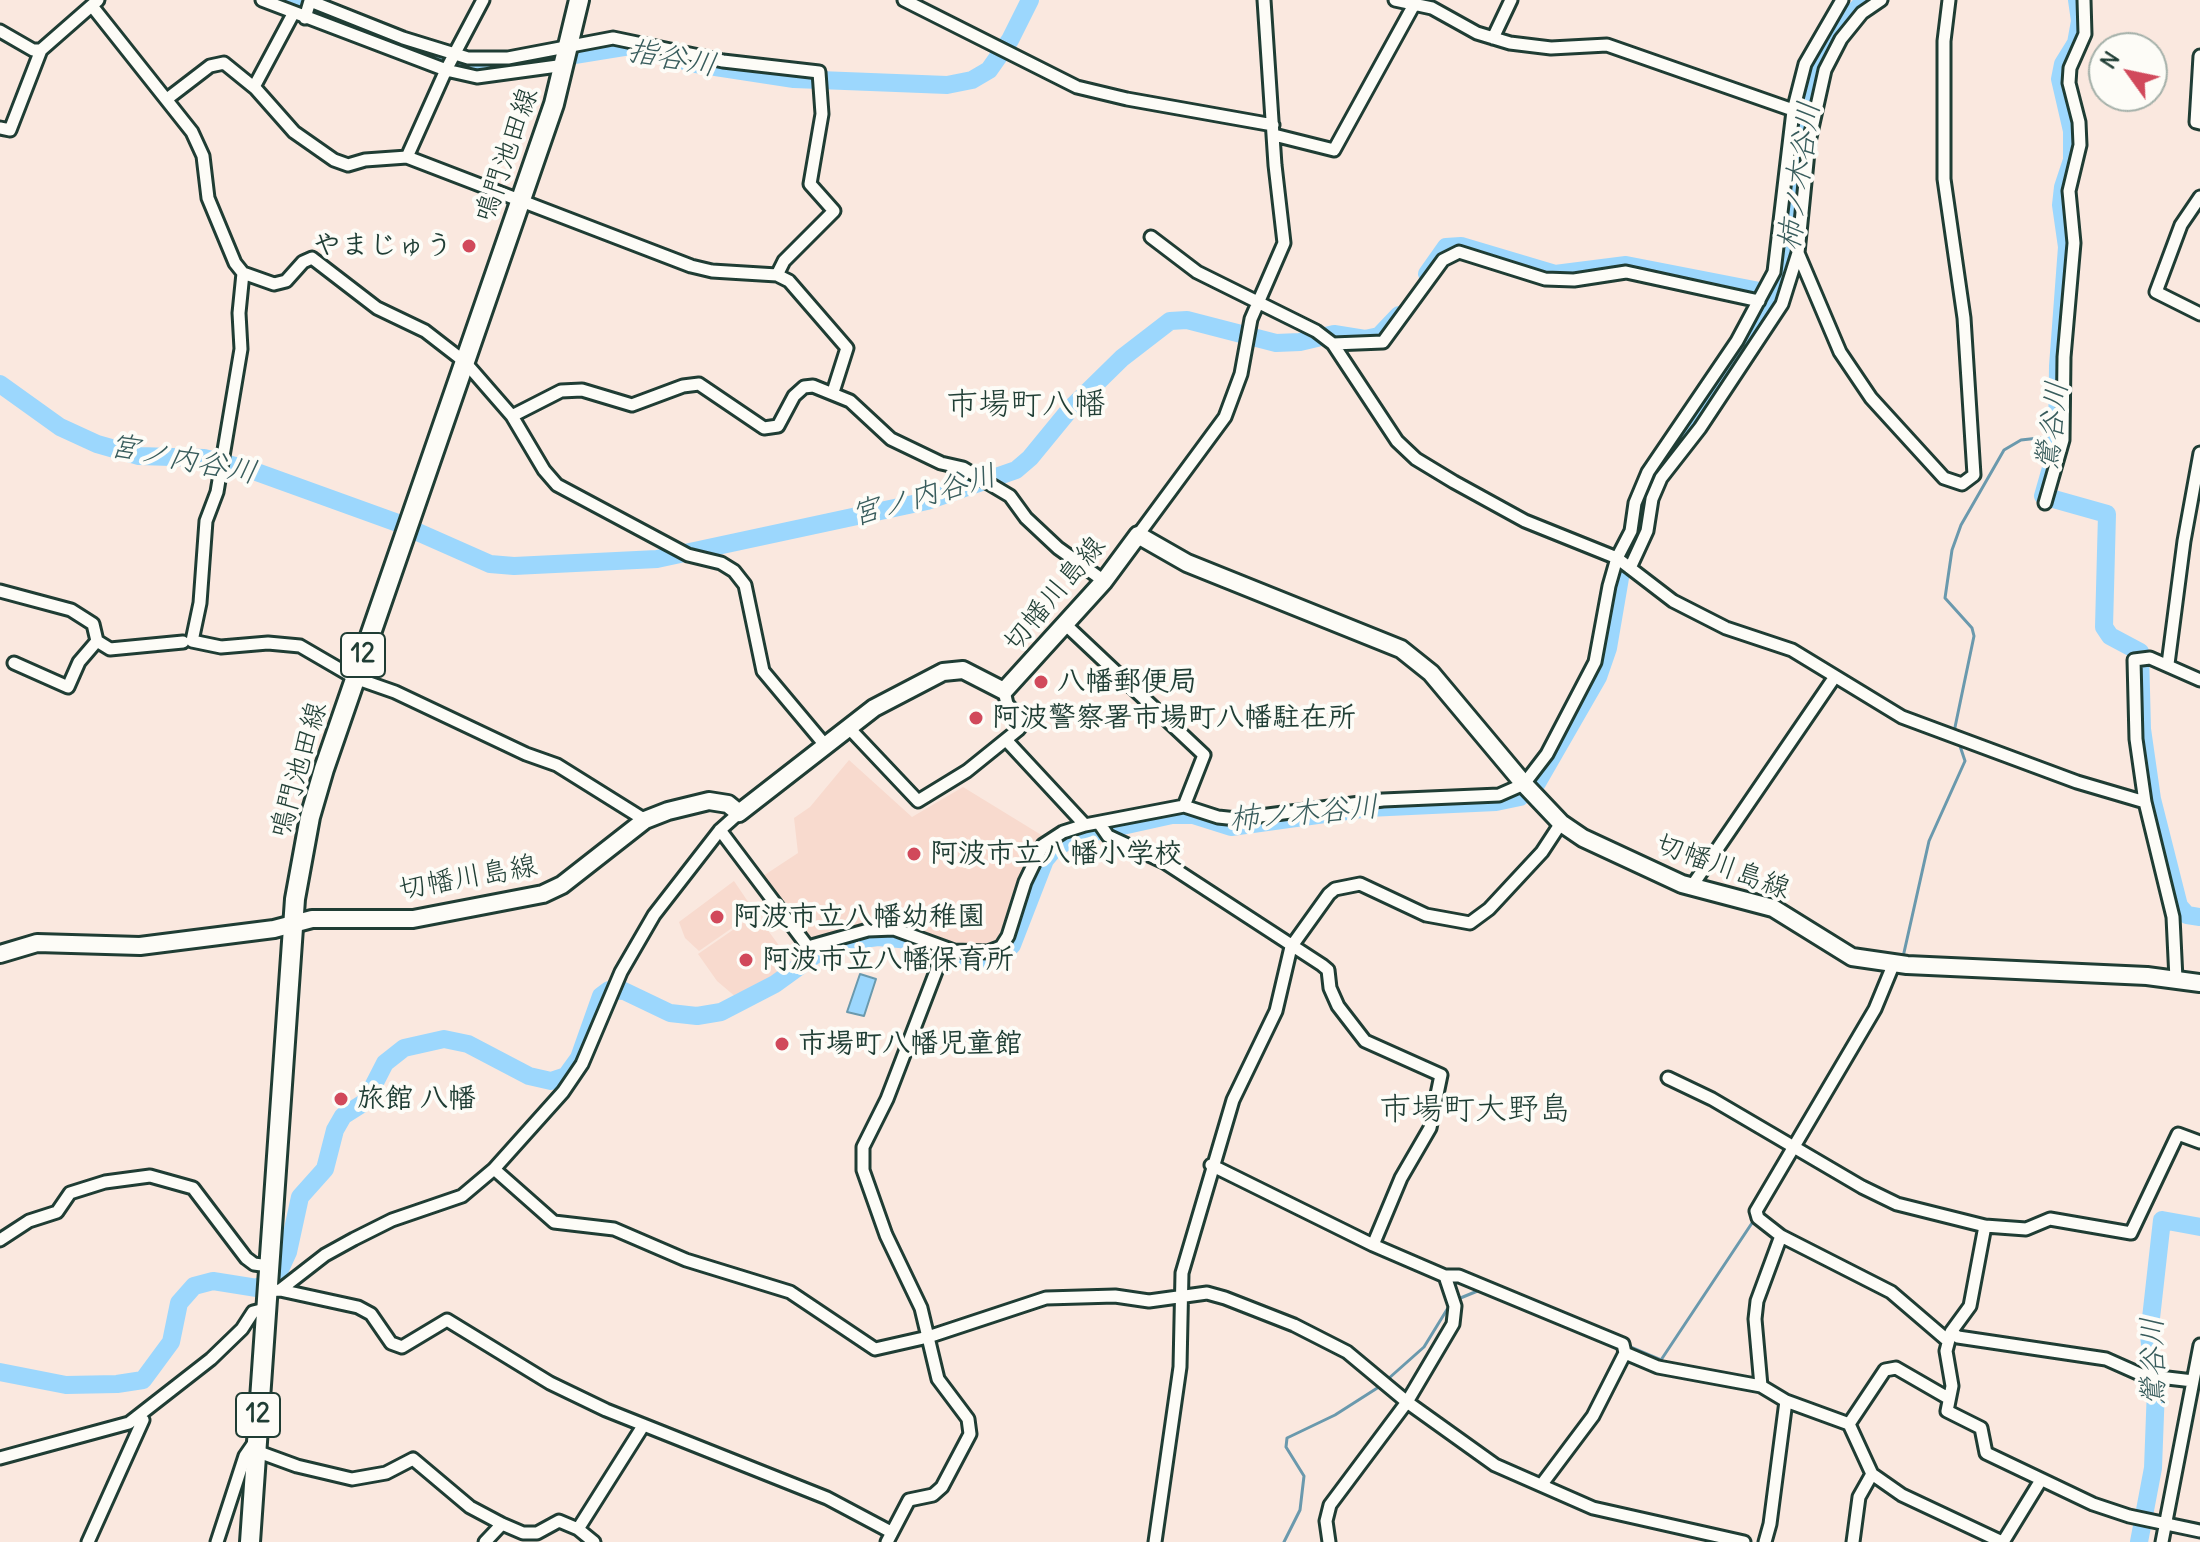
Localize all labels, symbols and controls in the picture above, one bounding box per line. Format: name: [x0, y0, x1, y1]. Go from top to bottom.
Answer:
north arrow: [2088, 32, 2168, 112]
water label: 指谷川: [625, 33, 719, 85]
text: N: [2094, 46, 2125, 74]
street label: 鳴門池田線: [468, 83, 546, 227]
water label: 柿ノ木谷川: [1772, 99, 1828, 253]
place label: やまじゅう: [313, 229, 453, 263]
marker: やまじゅう: [460, 237, 478, 255]
water label: 鶯谷川: [2030, 379, 2076, 473]
district label: 市場町八幡: [946, 386, 1106, 424]
water label: 宮ノ内谷川: [106, 428, 260, 492]
water label: 宮ノ内谷川: [847, 458, 1001, 534]
street label: 切幡川島線: [997, 530, 1113, 658]
road number: 12: [341, 633, 385, 677]
place label: 八幡郵便局: [1057, 665, 1197, 699]
marker: 八幡郵便局: [1032, 673, 1050, 691]
street label: 鳴門池田線: [264, 698, 334, 842]
place label: 阿波警察署市場町八幡駐在所: [992, 701, 1356, 735]
marker: 阿波警察署市場町八幡駐在所: [967, 709, 985, 727]
water label: 柿ノ木谷川: [1228, 790, 1380, 838]
street label: 切幡川島線: [1651, 827, 1795, 907]
place label: 阿波市立八幡小学校: [930, 837, 1182, 871]
marker: 阿波市立八幡小学校: [905, 845, 923, 863]
street label: 切幡川島線: [396, 849, 540, 907]
place label: 阿波市立八幡幼稚園: [733, 900, 985, 934]
marker: 阿波市立八幡幼稚園: [708, 908, 726, 926]
place label: 阿波市立八幡保育所: [762, 943, 1014, 977]
marker: 阿波市立八幡保育所: [737, 951, 755, 969]
place label: 市場町八幡児童館: [798, 1027, 1022, 1061]
marker: 市場町八幡児童館: [773, 1035, 791, 1053]
place label: 旅館 八幡: [357, 1082, 476, 1116]
marker: 旅館 八幡: [332, 1090, 350, 1108]
district label: 市場町大野島: [1379, 1091, 1571, 1129]
water label: 鶯谷川: [2135, 1317, 2173, 1407]
road number: 12: [236, 1393, 280, 1437]

